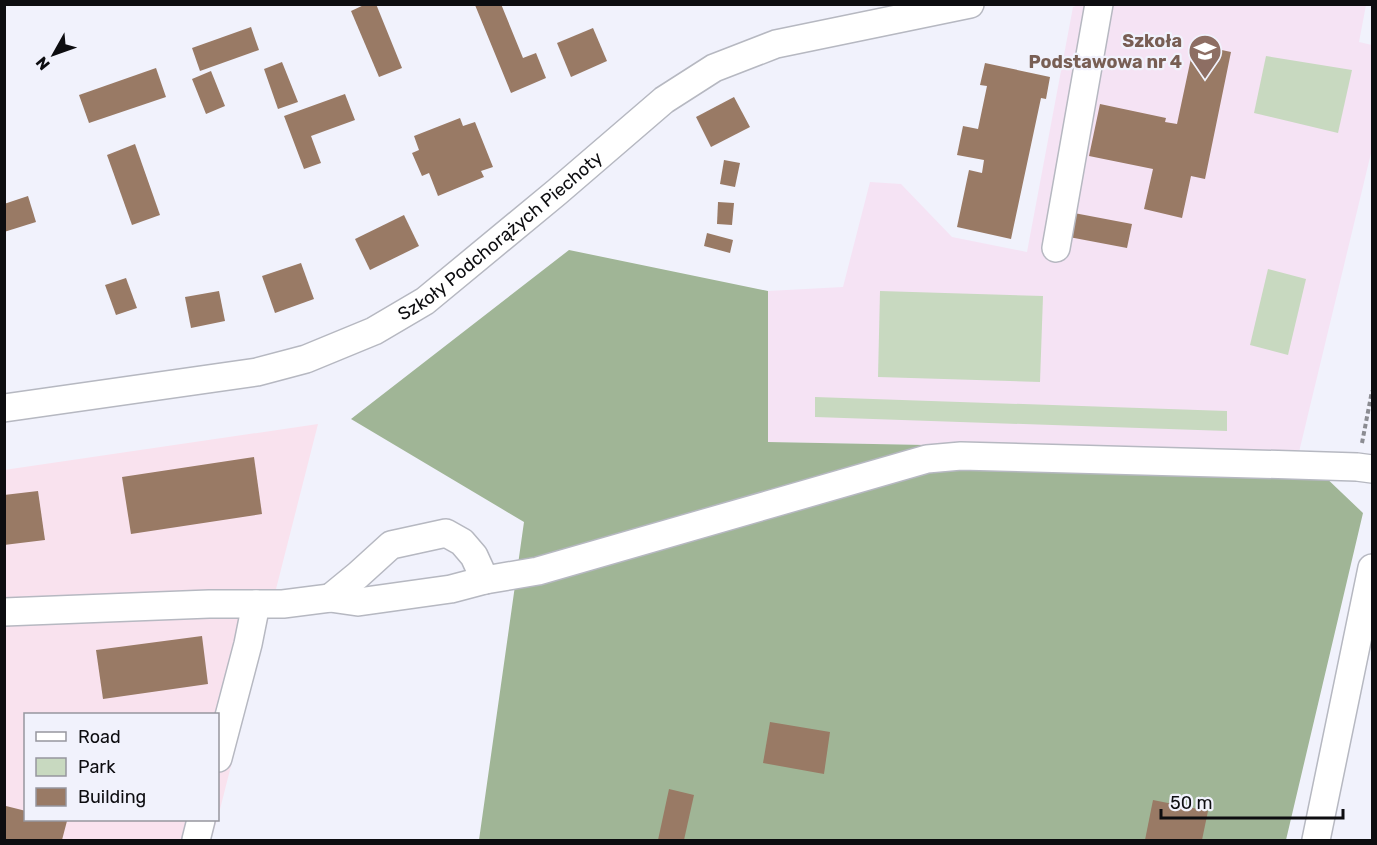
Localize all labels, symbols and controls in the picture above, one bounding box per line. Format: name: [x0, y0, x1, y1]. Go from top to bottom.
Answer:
north arrow: [24, 24, 84, 84]
place label: Szkoła Podstawowa nr 4: [1029, 30, 1182, 73]
school or university icon: Szkoła Podstawowa nr 4: [1187, 33, 1223, 80]
text: N: [32, 53, 54, 74]
street label: Szkoły Podchorążych Piechoty: [394, 147, 607, 325]
legend: [24, 713, 219, 821]
text: Road: [78, 726, 121, 748]
text: Park: [78, 756, 116, 778]
scale bar: [1161, 782, 1342, 820]
text: Building: [78, 786, 146, 808]
text: 50 m: [1170, 792, 1213, 814]

